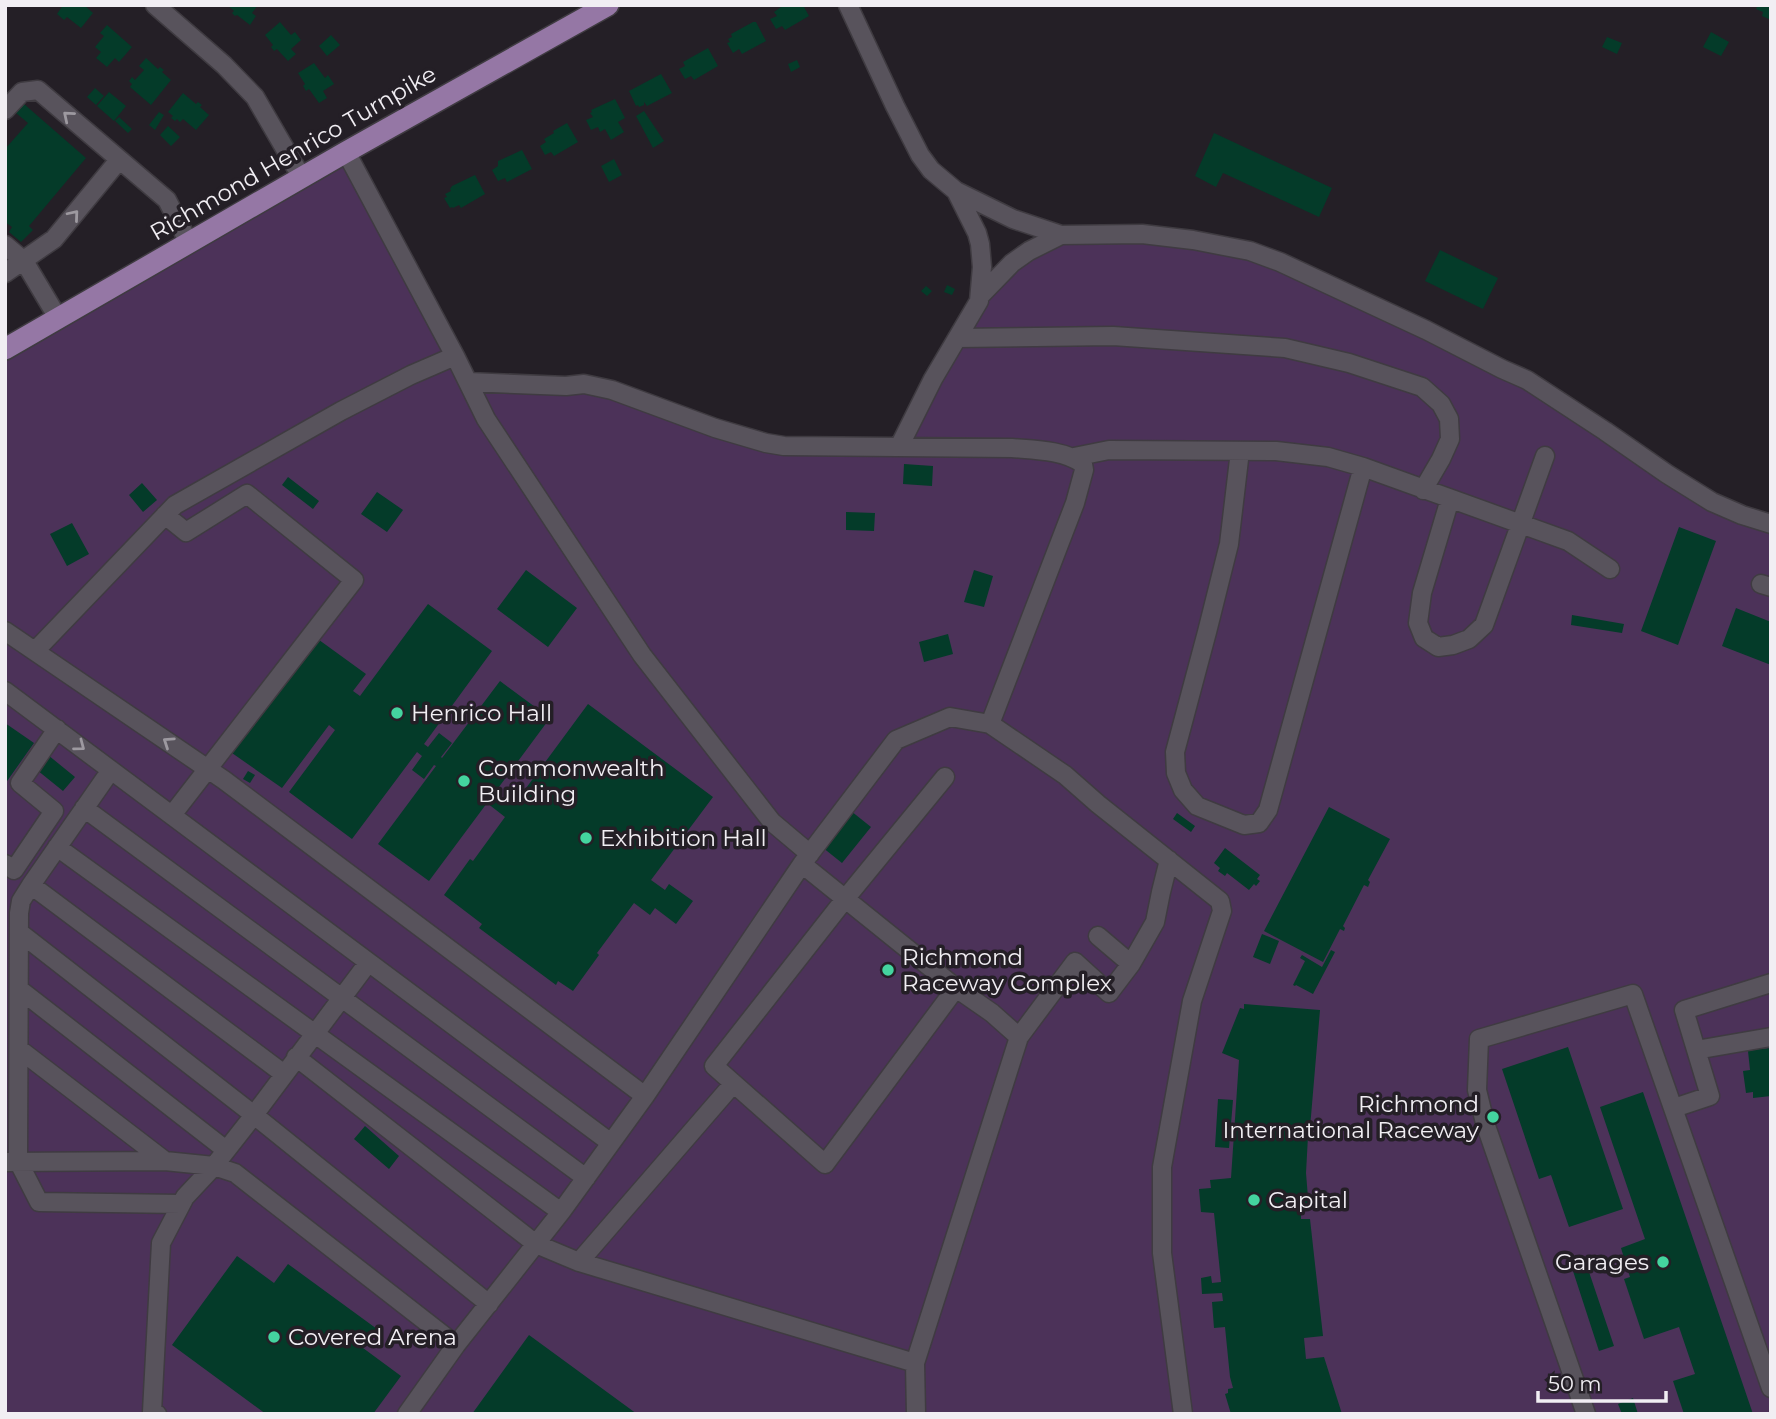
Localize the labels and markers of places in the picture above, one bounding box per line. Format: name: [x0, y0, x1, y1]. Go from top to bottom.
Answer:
place label: Henrico Hall: [411, 699, 552, 727]
marker: Henrico Hall: [389, 705, 405, 721]
place label: Commonwealth Building: [478, 754, 665, 808]
marker: Commonwealth Building: [456, 773, 472, 789]
place label: Exhibition Hall: [600, 824, 767, 852]
marker: Exhibition Hall: [578, 830, 594, 846]
place label: Richmond Raceway Complex: [902, 943, 1112, 997]
marker: Richmond Raceway Complex: [880, 962, 896, 978]
place label: Richmond International Raceway: [1222, 1090, 1480, 1144]
marker: Richmond International Raceway: [1485, 1109, 1501, 1125]
place label: Capital: [1268, 1186, 1348, 1214]
marker: Capital: [1246, 1192, 1262, 1208]
place label: Garages: [1555, 1248, 1649, 1276]
marker: Garages: [1655, 1254, 1671, 1270]
place label: Covered Arena: [288, 1323, 457, 1351]
marker: Covered Arena: [266, 1329, 282, 1345]

